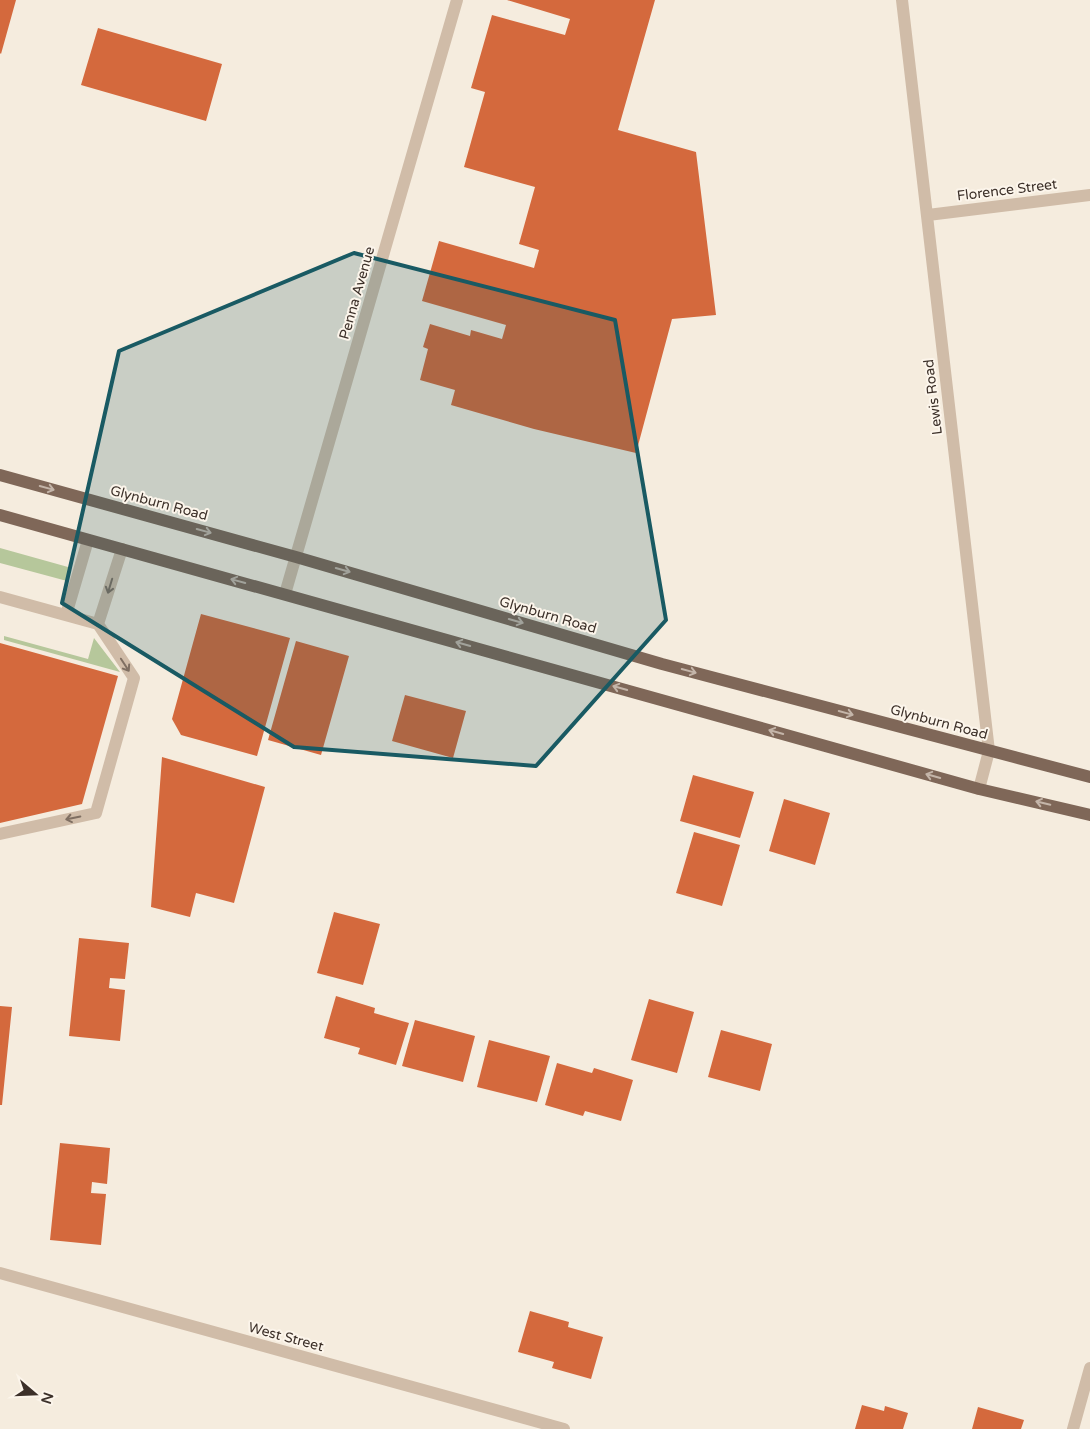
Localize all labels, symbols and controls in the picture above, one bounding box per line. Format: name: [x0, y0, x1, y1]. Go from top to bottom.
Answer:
street label: Florence Street: [956, 175, 1059, 205]
street label: Penna Avenue: [336, 245, 378, 341]
street label: Lewis Road: [920, 358, 946, 436]
street label: Glynburn Road: [108, 482, 210, 524]
one-way arrow: [39, 484, 55, 493]
one-way arrow: [195, 527, 211, 537]
one-way arrow: [335, 566, 351, 576]
one-way arrow: [231, 575, 247, 585]
one-way arrow: [105, 578, 115, 594]
street label: Glynburn Road: [497, 593, 599, 637]
one-way arrow: [507, 617, 523, 627]
one-way arrow: [456, 638, 472, 648]
one-way arrow: [120, 657, 130, 671]
one-way arrow: [680, 667, 696, 676]
one-way arrow: [612, 682, 628, 692]
street label: Glynburn Road: [888, 701, 990, 743]
one-way arrow: [837, 709, 853, 718]
one-way arrow: [769, 726, 785, 736]
one-way arrow: [925, 770, 941, 780]
one-way arrow: [1035, 798, 1051, 807]
one-way arrow: [66, 814, 82, 824]
street label: West Street: [247, 1319, 326, 1355]
north arrow: [10, 1369, 60, 1419]
text: N: [37, 1390, 57, 1406]

